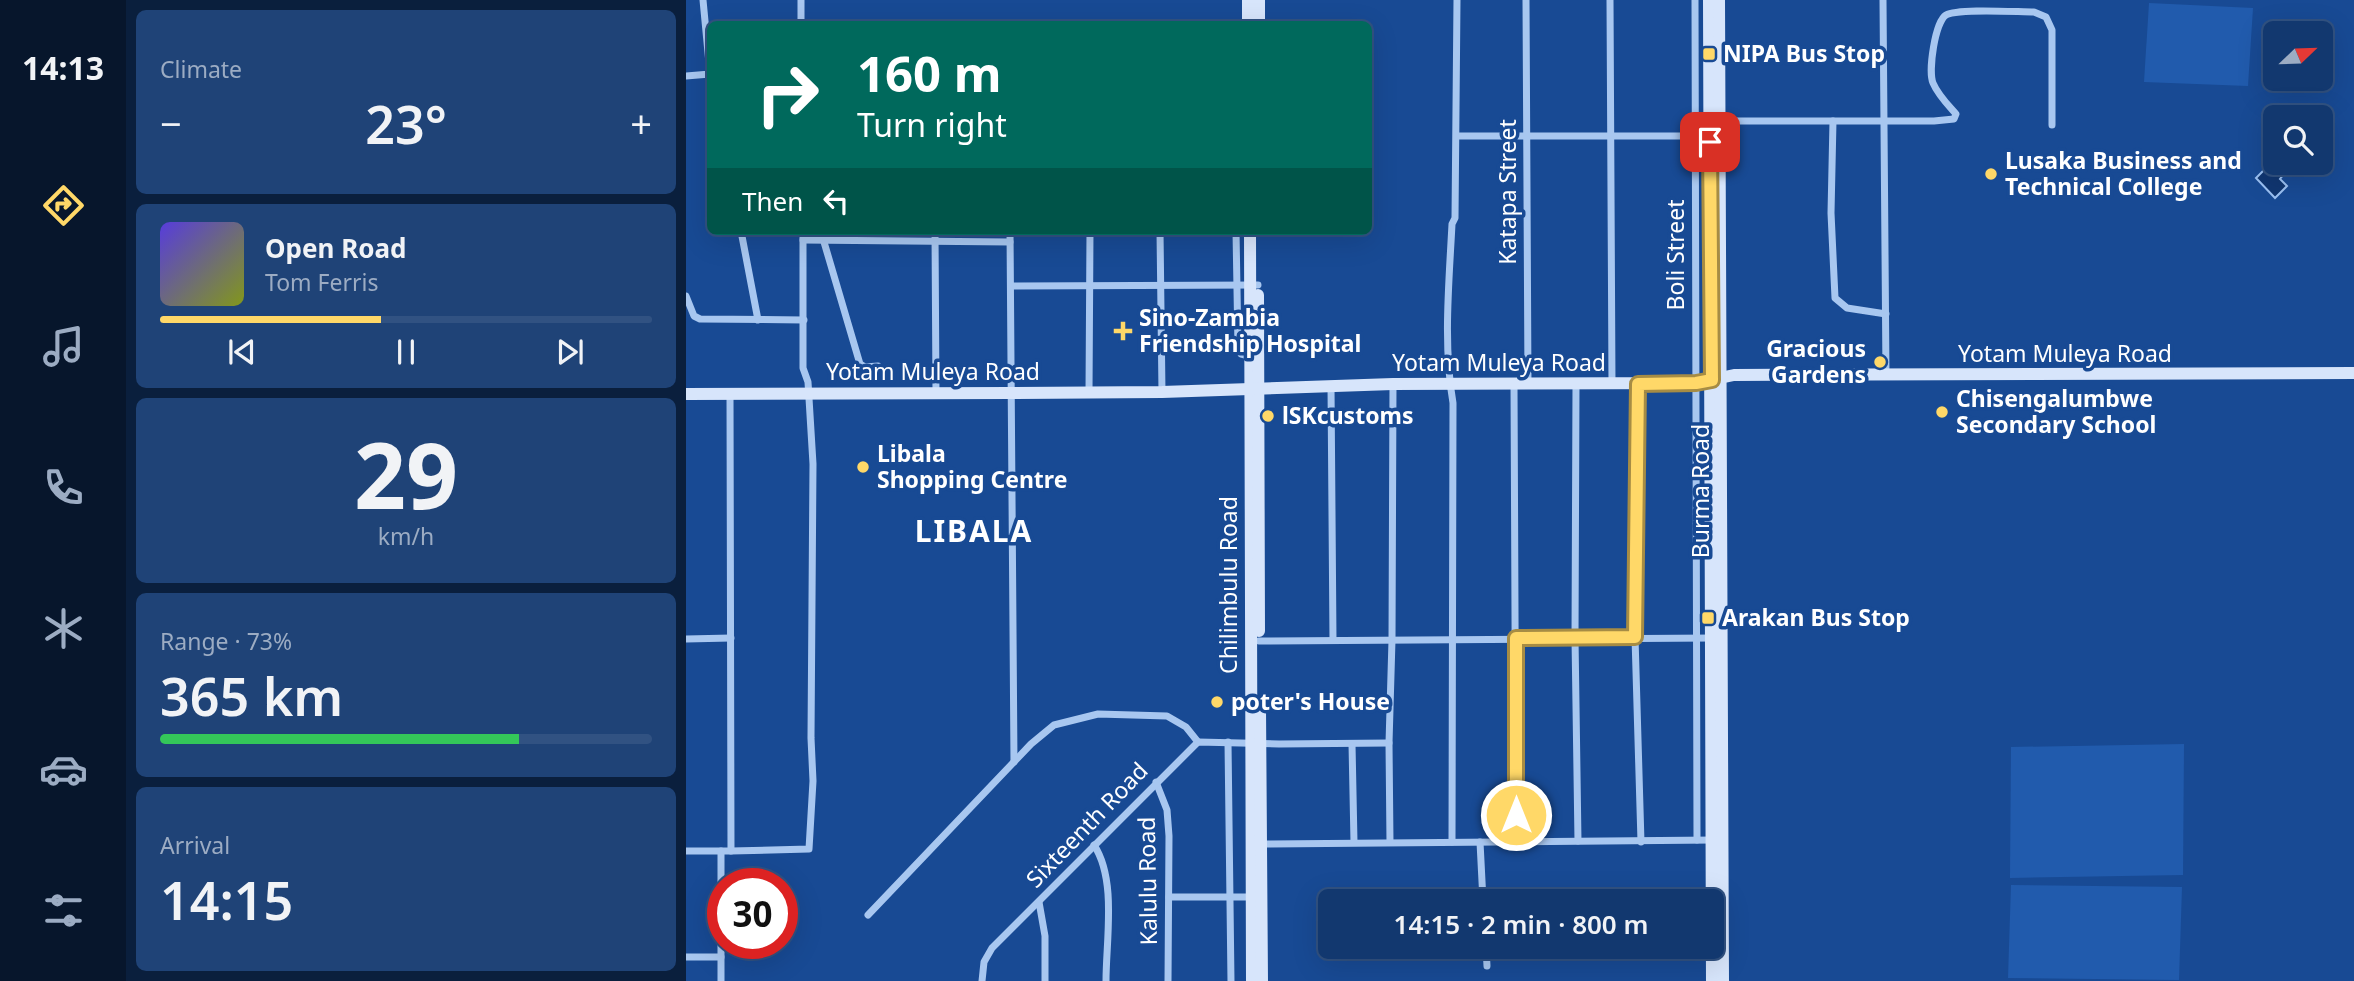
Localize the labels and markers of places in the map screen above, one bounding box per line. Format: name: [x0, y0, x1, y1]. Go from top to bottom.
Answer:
place label: NIPA Bus Stop: [1723, 37, 1885, 69]
marker: NIPA Bus Stop: [1701, 46, 1717, 62]
pin: [1680, 112, 1740, 172]
place label: Lusaka Business and Technical College: [2005, 144, 2242, 202]
marker: Lusaka Business and Technical College: [1983, 166, 1999, 182]
place label: Sino-Zambia Friendship Hospital: [1139, 301, 1361, 359]
marker: Sino-Zambia Friendship Hospital: [1113, 321, 1133, 341]
place label: Gracious Gardens: [1766, 332, 1866, 390]
marker: Gracious Gardens: [1872, 354, 1888, 370]
place label: Chisengalumbwe Secondary School: [1956, 382, 2156, 440]
place label: lSKcustoms: [1282, 399, 1414, 431]
marker: Chisengalumbwe Secondary School: [1934, 404, 1950, 420]
marker: lSKcustoms: [1260, 408, 1276, 424]
place label: Libala Shopping Centre: [877, 437, 1067, 495]
marker: Libala Shopping Centre: [855, 459, 871, 475]
place label: Arakan Bus Stop: [1722, 601, 1910, 633]
marker: Arakan Bus Stop: [1700, 610, 1716, 626]
place label: poter's House: [1231, 685, 1390, 717]
marker: poter's House: [1209, 694, 1225, 710]

